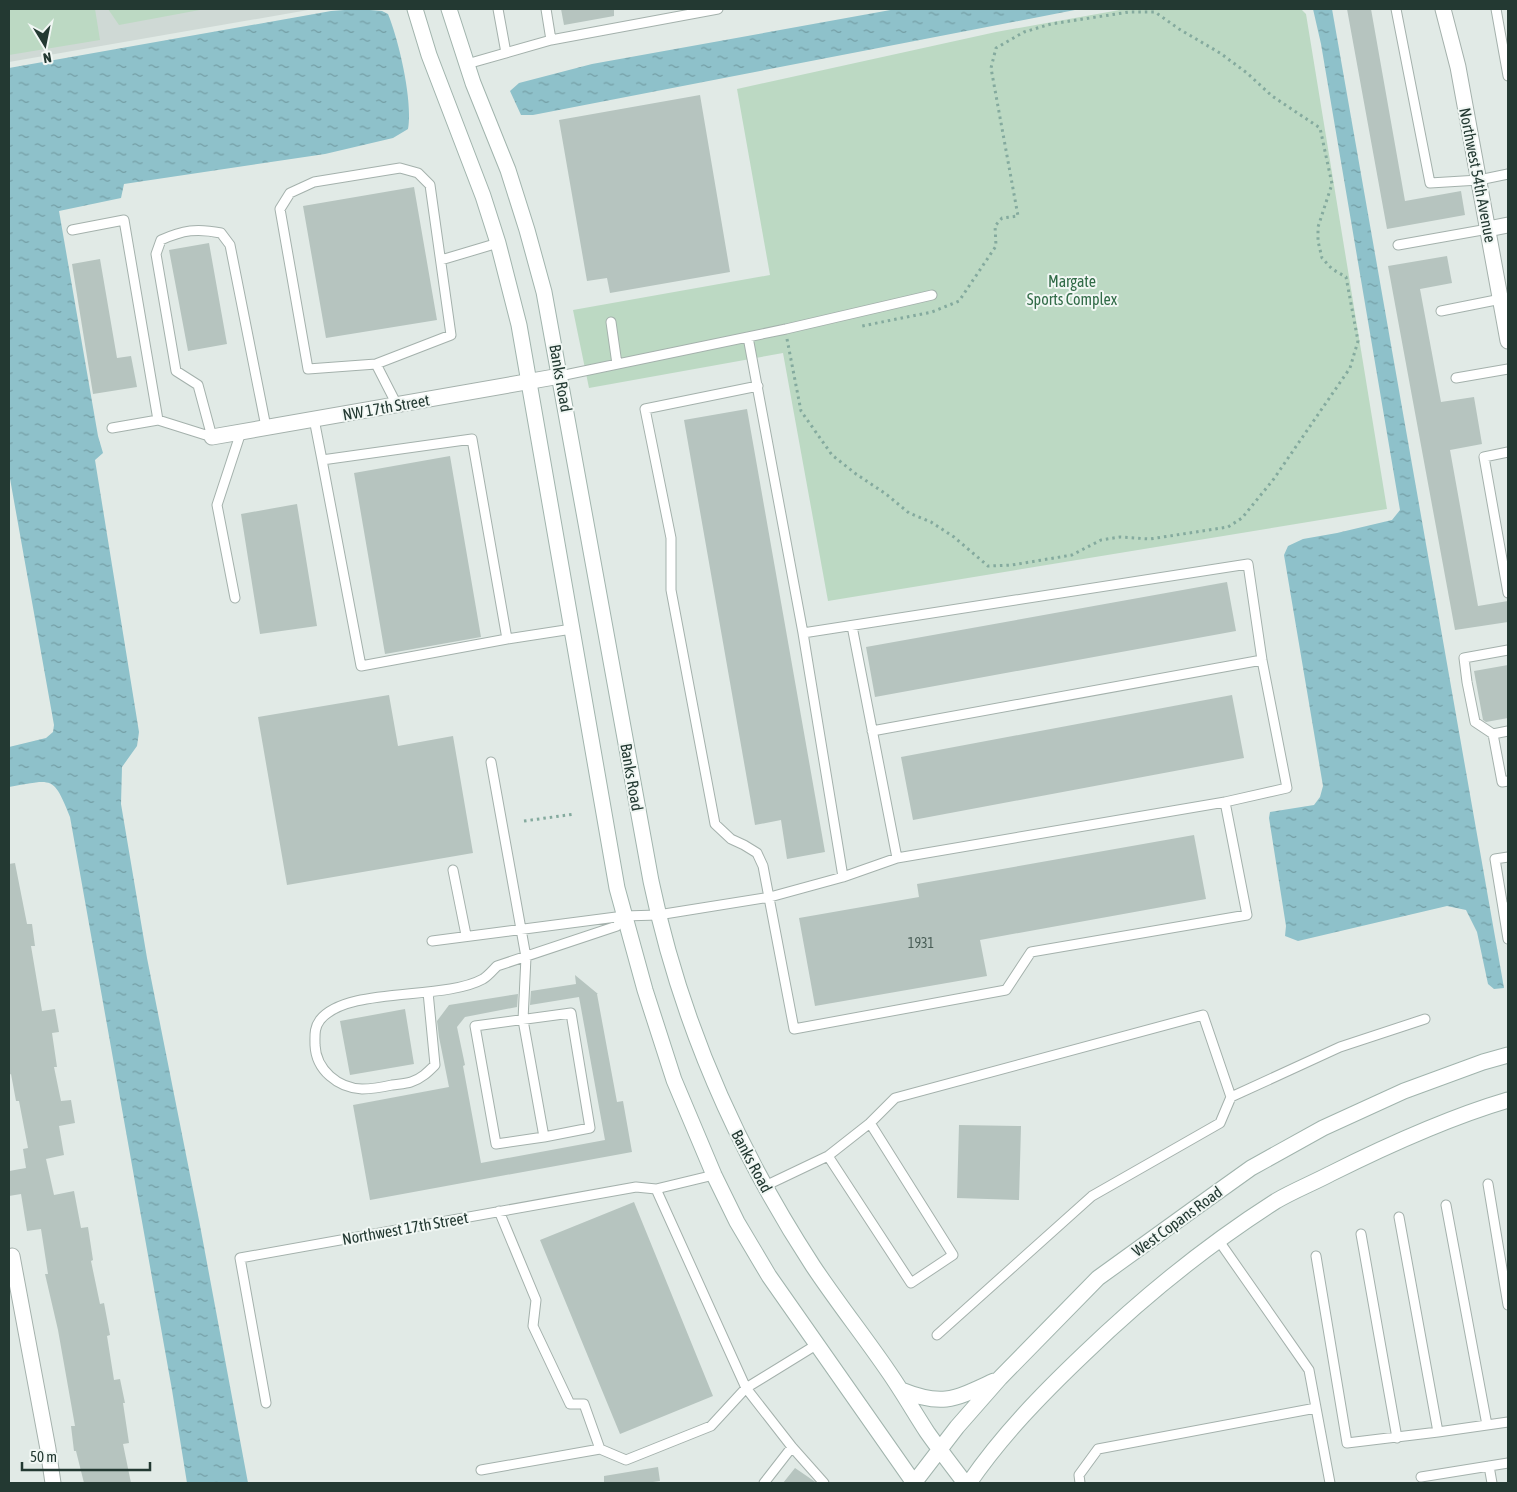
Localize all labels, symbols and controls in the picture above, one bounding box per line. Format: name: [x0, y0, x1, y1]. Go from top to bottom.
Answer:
north arrow: [20, 20, 70, 70]
text: N: [42, 49, 53, 66]
street label: Northwest 54th Avenue: [1456, 106, 1500, 244]
park label: Margate Sports Complex: [1027, 272, 1118, 309]
street label: Banks Road: [546, 343, 576, 413]
street label: NW 17th Street: [341, 390, 431, 423]
street label: Banks Road: [617, 742, 647, 812]
house number: 1931: [908, 935, 934, 951]
street label: Banks Road: [728, 1127, 776, 1195]
street label: West Copans Road: [1129, 1182, 1226, 1260]
street label: Northwest 17th Street: [341, 1208, 470, 1248]
scale bar: [22, 1440, 150, 1472]
text: 50 m: [30, 1448, 57, 1465]

